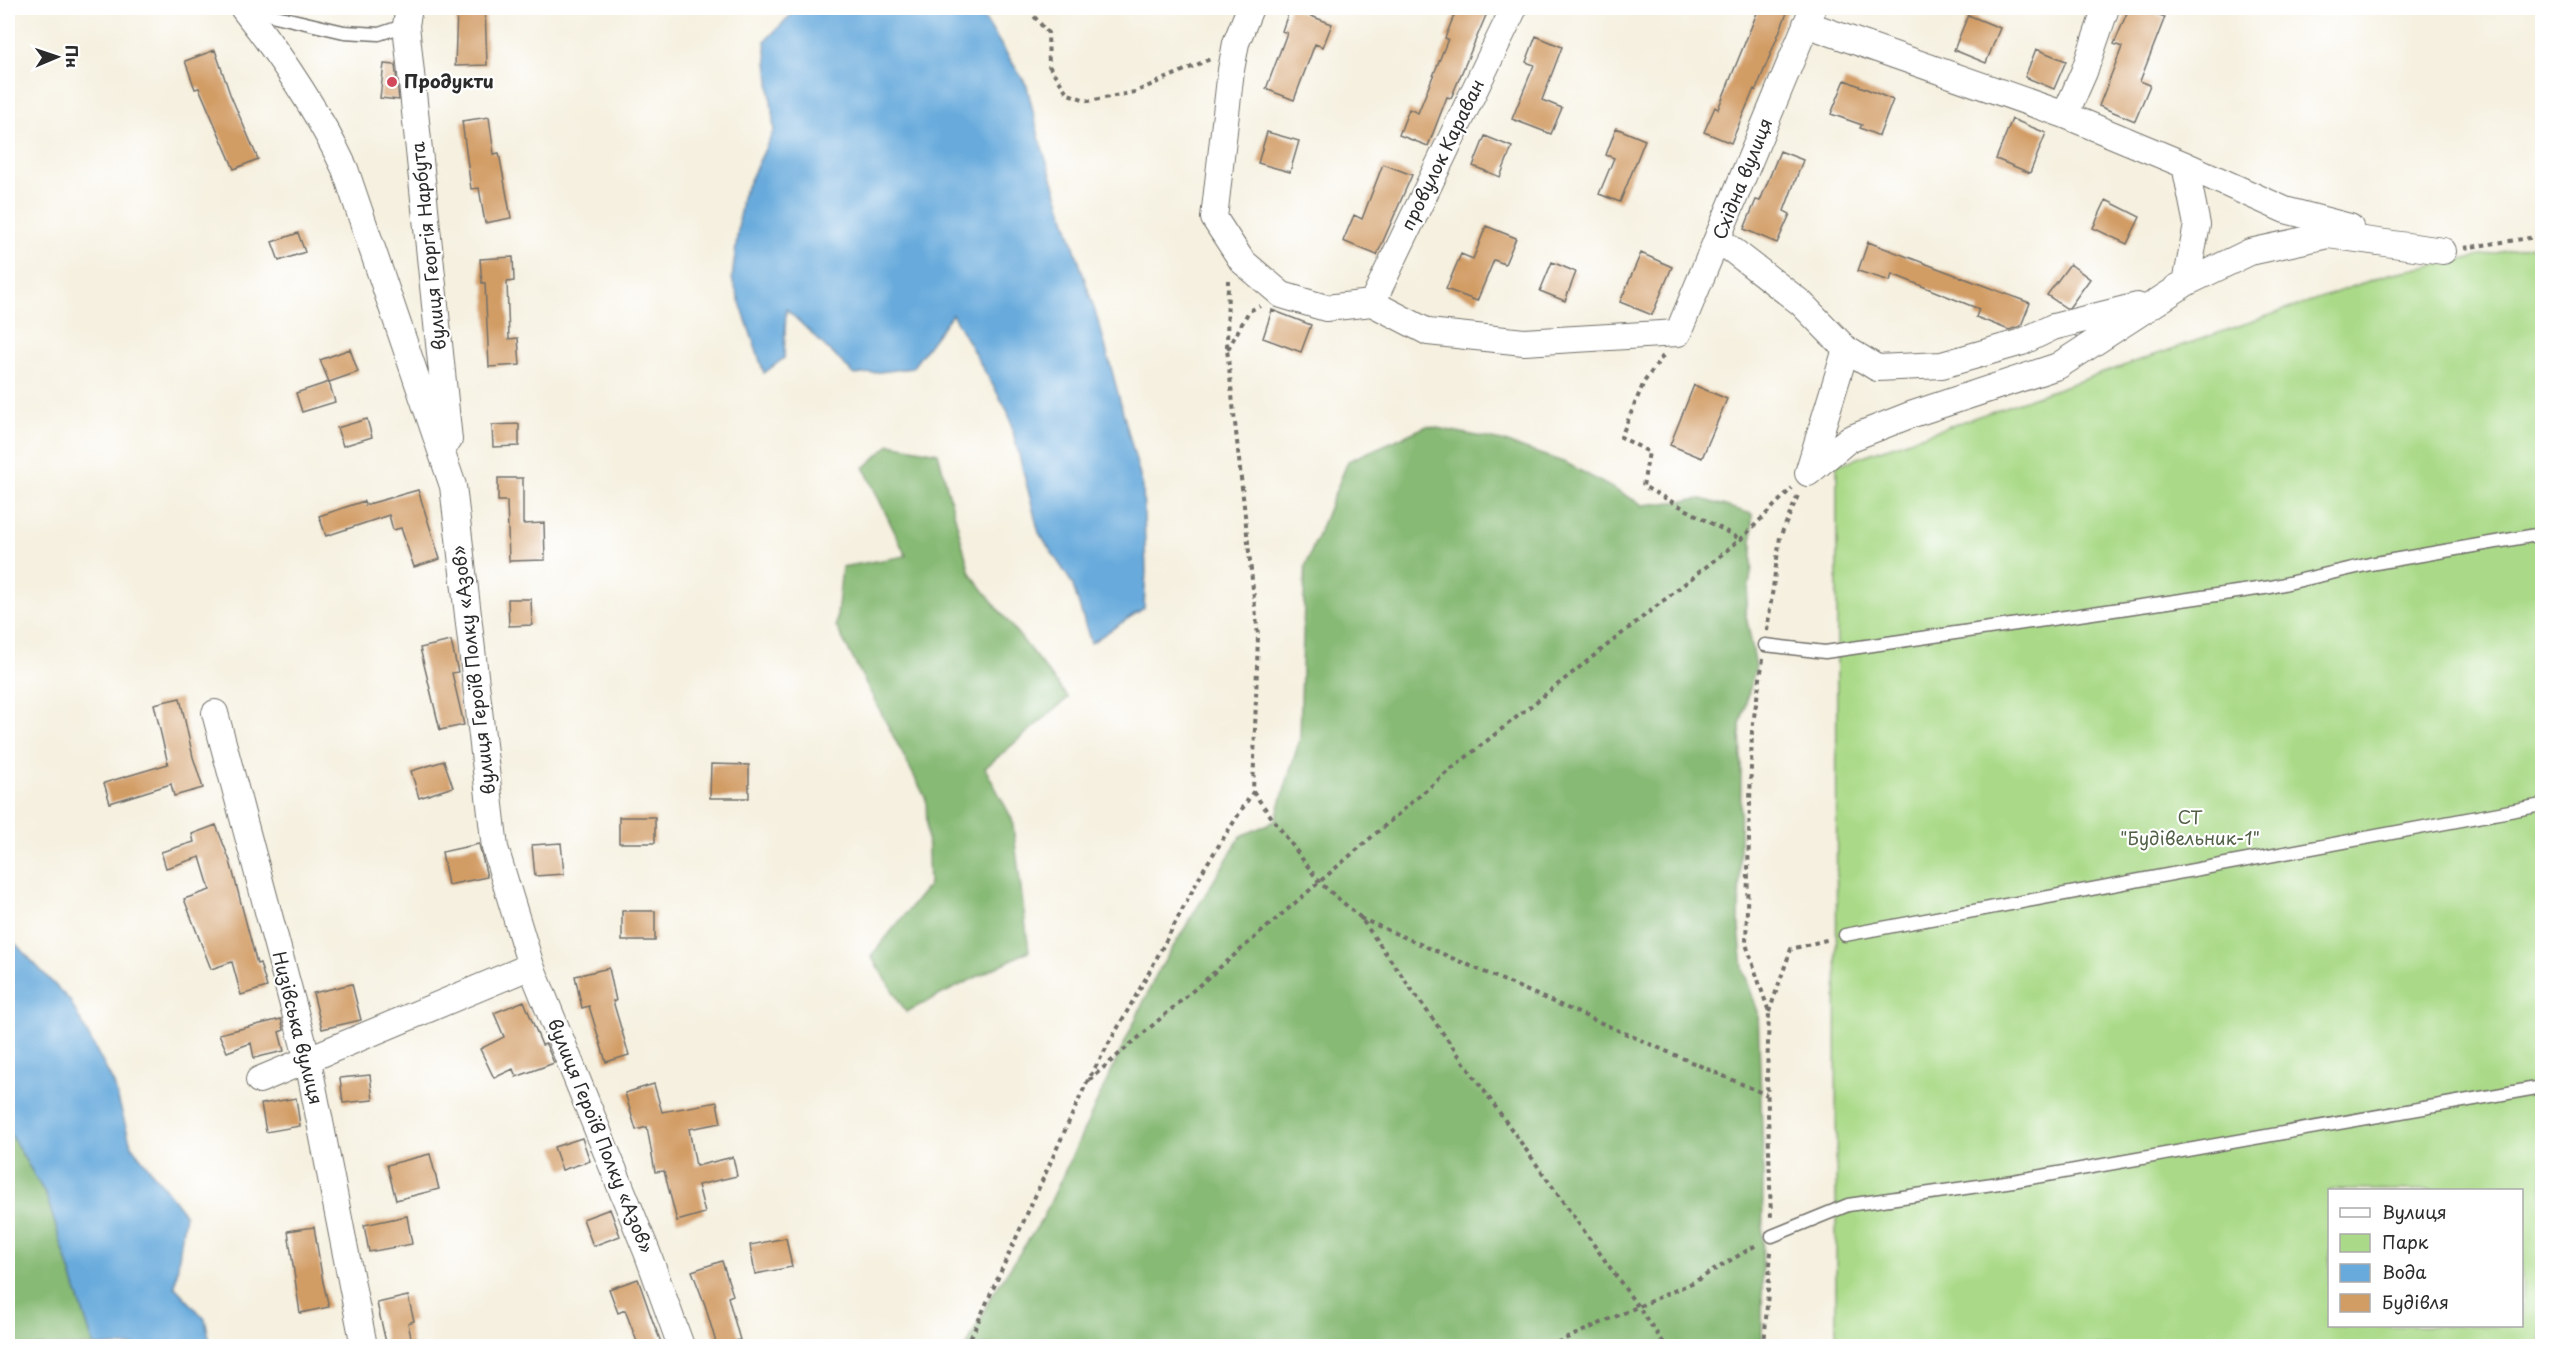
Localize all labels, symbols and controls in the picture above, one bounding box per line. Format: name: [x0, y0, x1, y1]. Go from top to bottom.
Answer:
north arrow: [27, 27, 87, 87]
text: Пн: [61, 44, 85, 68]
place label: Продукти: [404, 67, 494, 94]
street label: провулок Караван: [1393, 74, 1490, 235]
marker: Продукти: [385, 75, 399, 89]
street label: Східна вулиця: [1705, 114, 1778, 243]
street label: вулиця Георгія Нарбута: [403, 141, 452, 352]
street label: вулиця Героїв Полку «Азов»: [444, 544, 501, 796]
park label: СТ "Будівельник-1": [2120, 803, 2260, 851]
street label: Низівська вулиця: [266, 948, 331, 1107]
street label: вулиця Героїв Полку «Азов»: [542, 1014, 661, 1257]
legend: [2328, 1189, 2523, 1327]
text: Вулиця: [2382, 1198, 2447, 1225]
text: Парк: [2382, 1228, 2429, 1255]
text: Вода: [2382, 1258, 2427, 1285]
text: Будівля: [2382, 1288, 2449, 1315]

